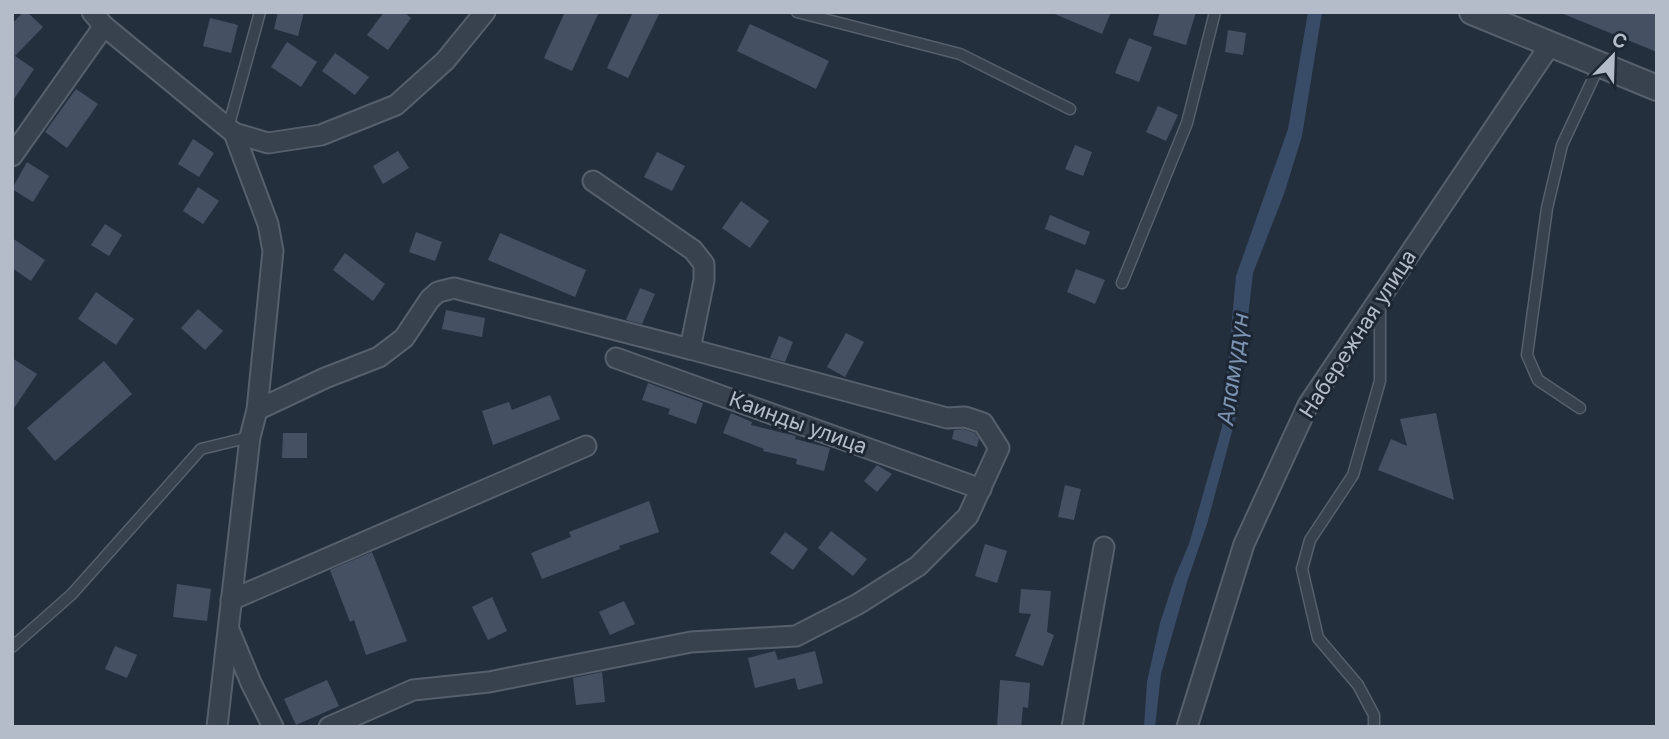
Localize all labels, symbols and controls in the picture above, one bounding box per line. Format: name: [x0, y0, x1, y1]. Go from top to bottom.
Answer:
north arrow: [1578, 21, 1648, 91]
text: С: [1608, 27, 1630, 54]
street label: Набережная улица: [1294, 245, 1421, 422]
water label: Аламүдүн: [1211, 311, 1255, 428]
street label: Каинды улица: [726, 386, 871, 459]

